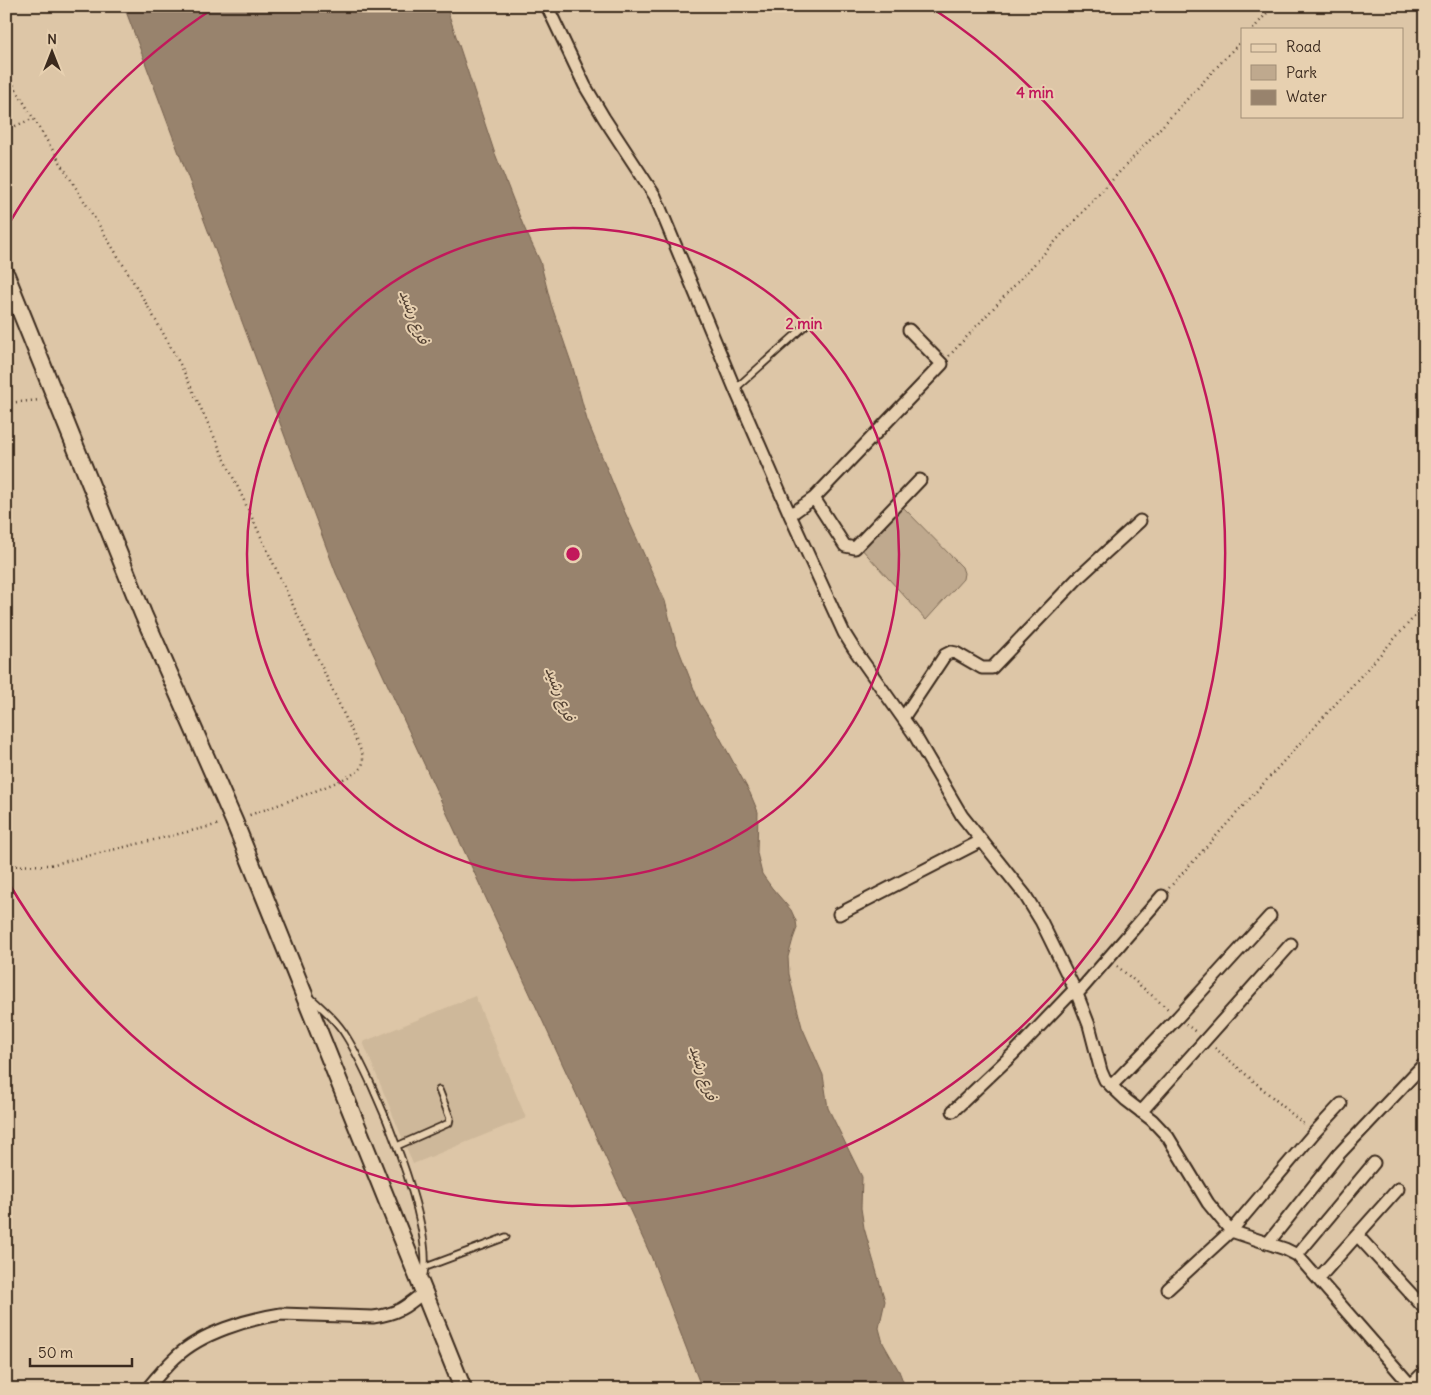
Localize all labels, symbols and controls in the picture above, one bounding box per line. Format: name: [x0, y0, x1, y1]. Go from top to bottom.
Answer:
north arrow: [28, 28, 78, 78]
legend: [1241, 28, 1404, 118]
text: N: [47, 30, 57, 48]
text: Road: [1286, 37, 1321, 56]
text: Park: [1286, 63, 1317, 82]
text: 4 min: [1016, 83, 1054, 102]
text: Water: [1286, 87, 1327, 106]
water label: فرع رشيد: [394, 287, 434, 348]
text: 2 min: [786, 314, 823, 333]
centre of rings: [564, 545, 582, 563]
water label: فرع رشيد: [540, 664, 580, 725]
water label: فرع رشيد: [684, 1043, 721, 1104]
scale bar: [30, 1335, 132, 1367]
text: 50 m: [38, 1343, 73, 1362]

